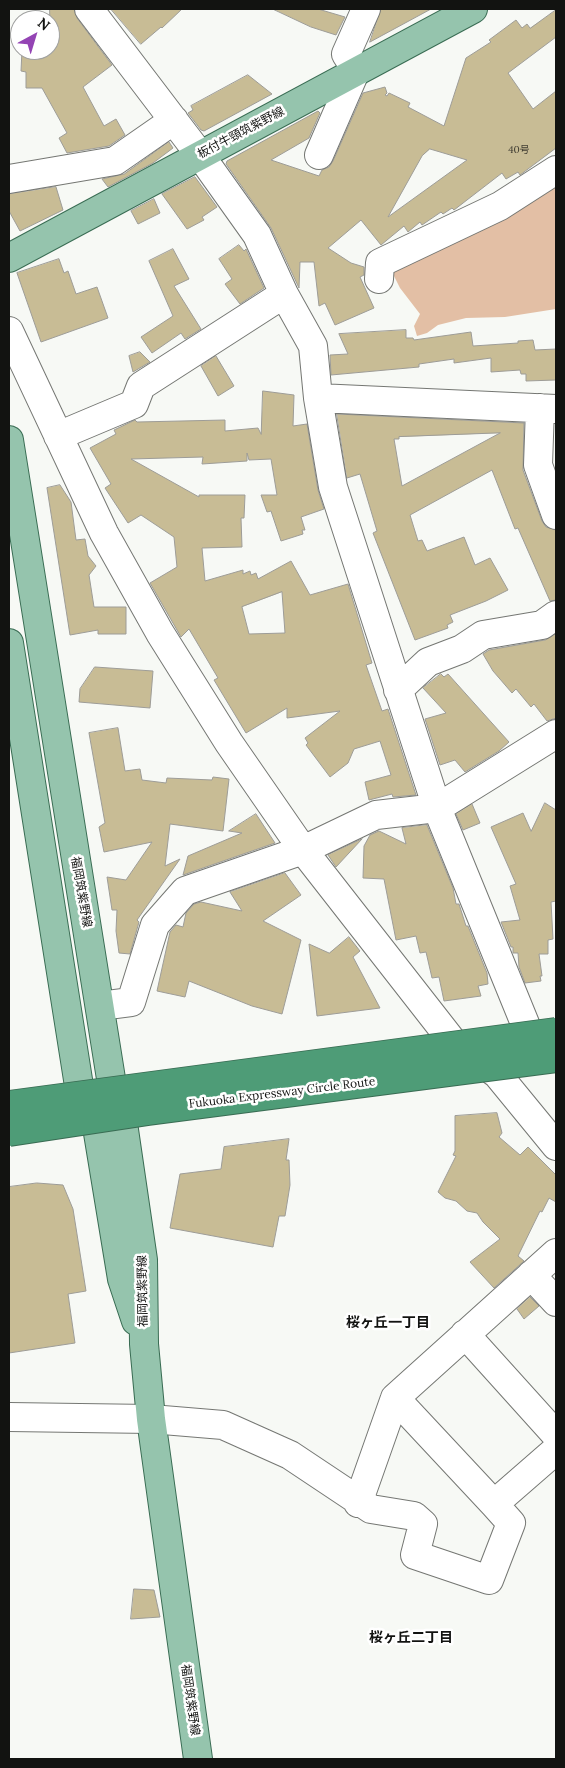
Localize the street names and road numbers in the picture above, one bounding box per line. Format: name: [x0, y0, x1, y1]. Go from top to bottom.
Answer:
street label: 板付牛頸筑紫野線: [195, 104, 287, 162]
street label: 福岡筑紫野線: [68, 855, 94, 929]
street label: Fukuoka Expressway Circle Route: [188, 1074, 376, 1112]
street label: 福岡筑紫野線: [135, 1255, 151, 1327]
street label: 福岡筑紫野線: [178, 1663, 202, 1737]

